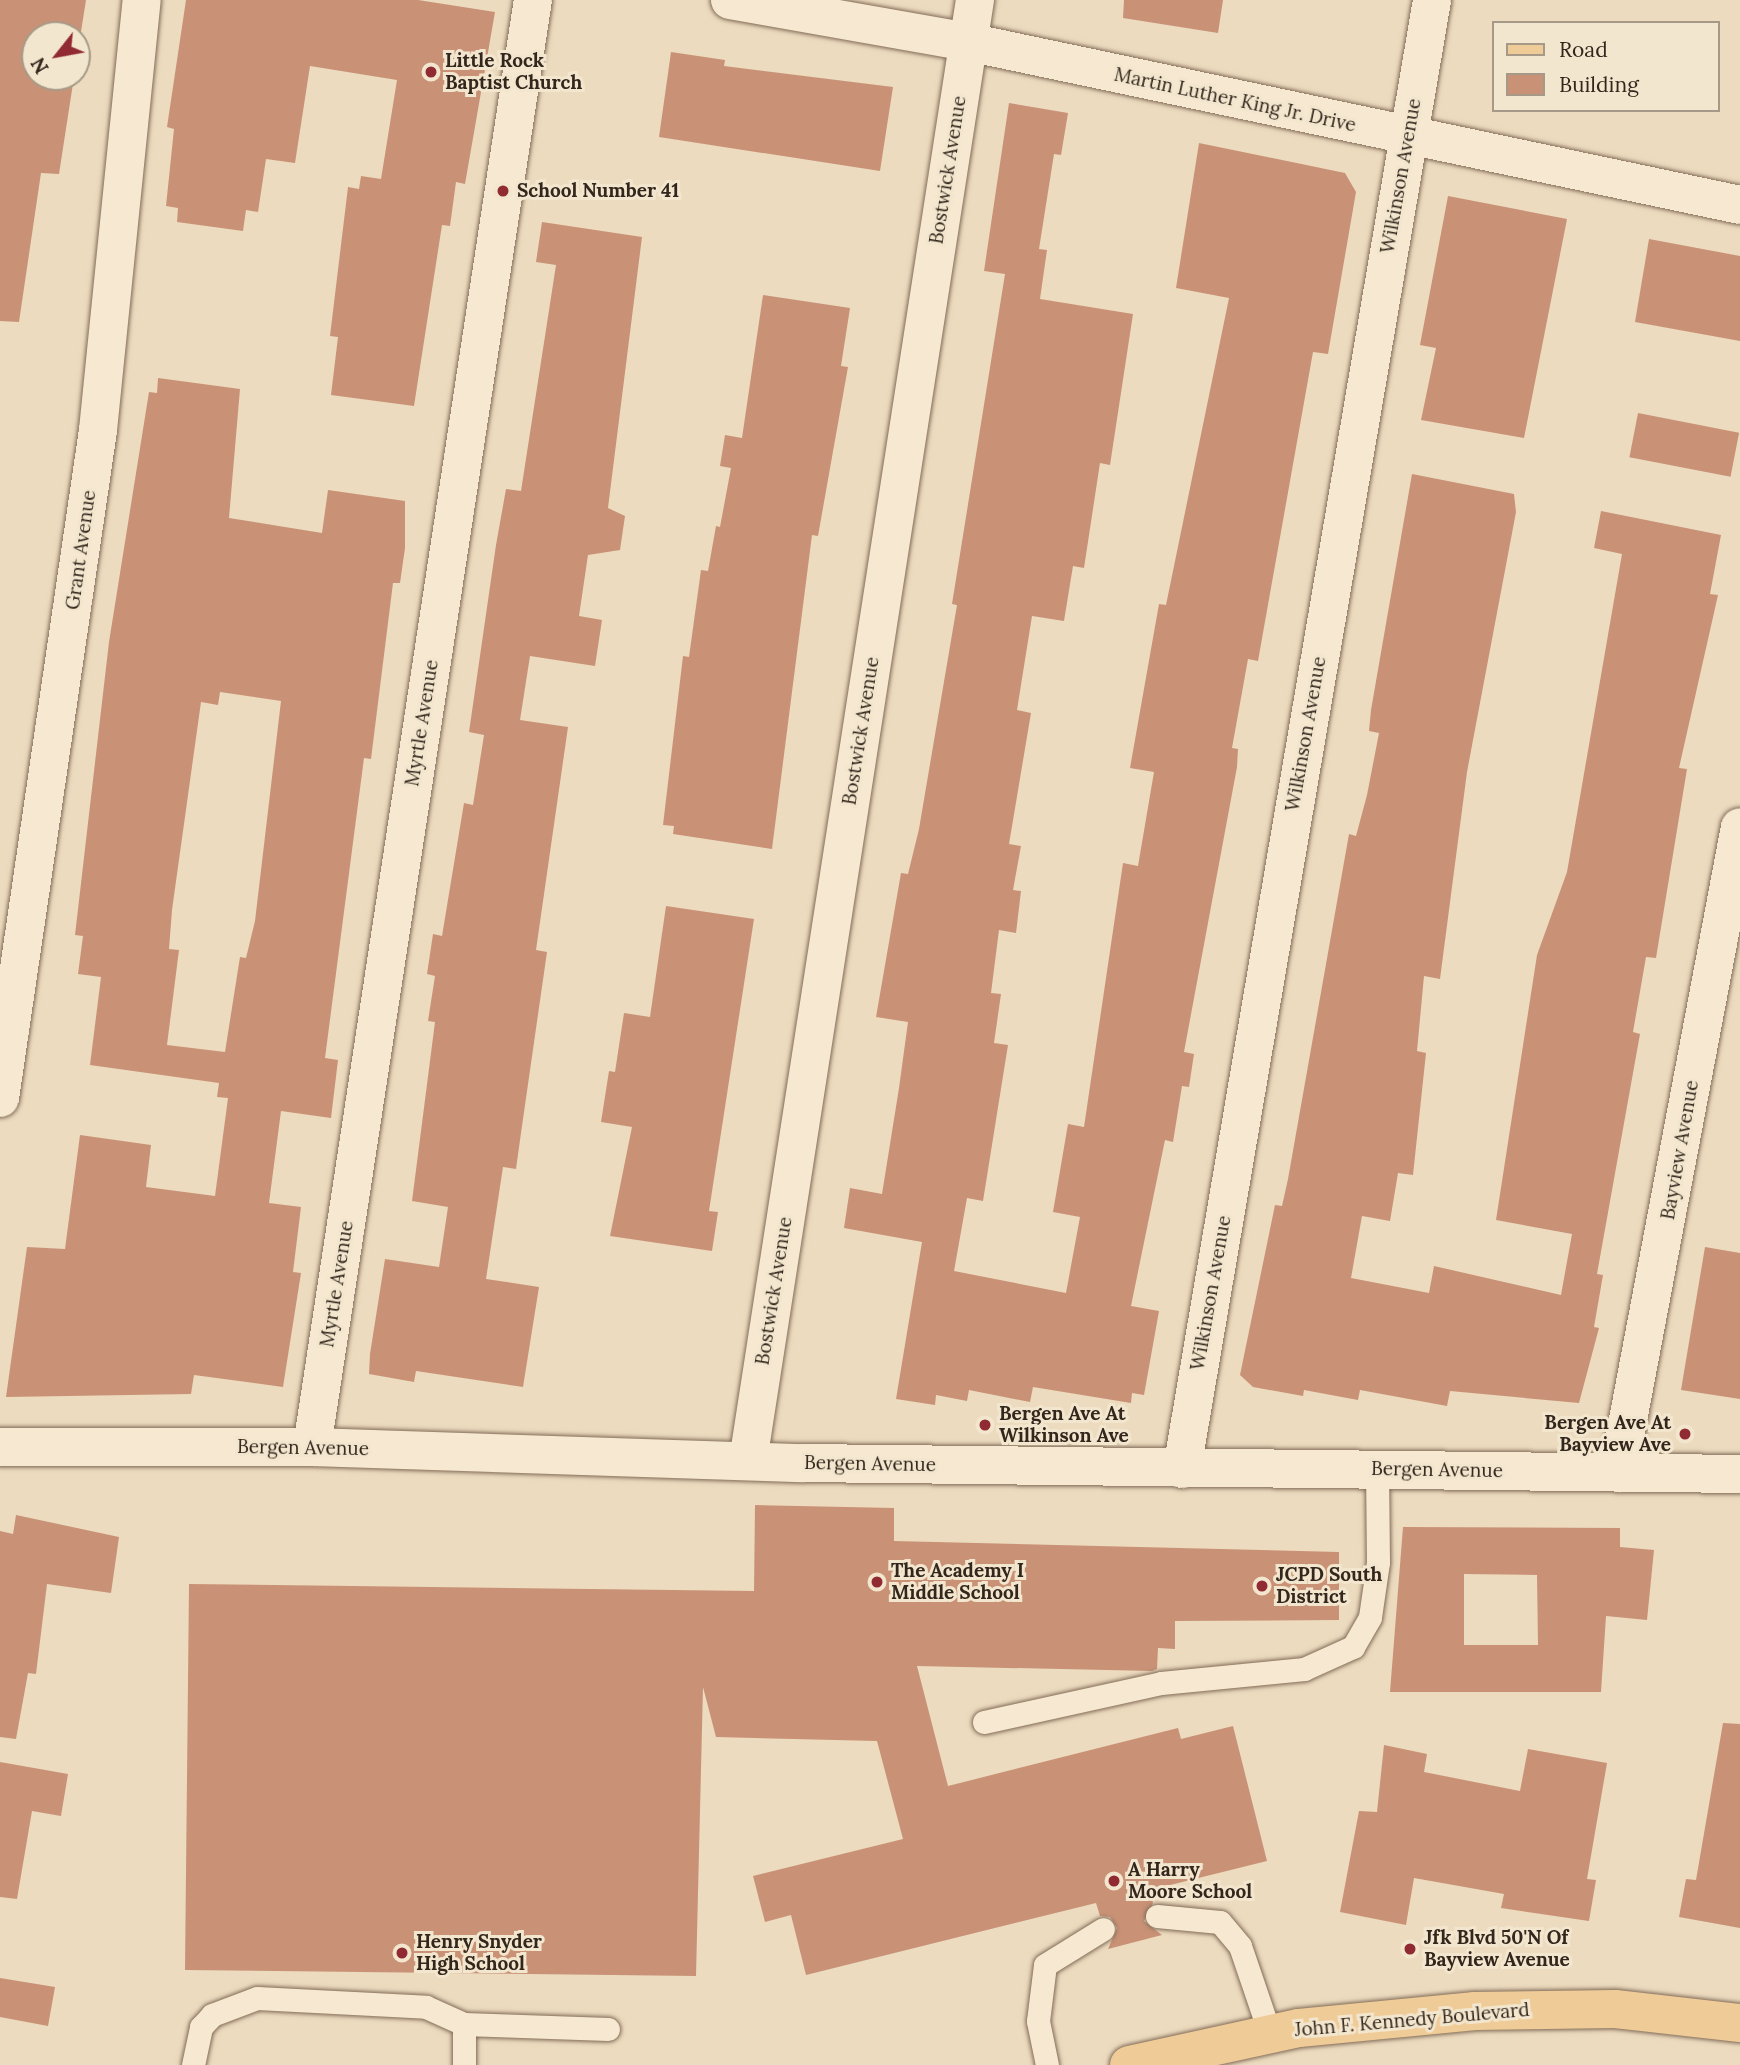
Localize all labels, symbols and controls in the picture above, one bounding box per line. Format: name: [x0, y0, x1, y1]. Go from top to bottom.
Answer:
north arrow: [21, 21, 91, 91]
legend: [1492, 21, 1719, 112]
text: Road: [1559, 36, 1608, 63]
place label: Little Rock Baptist Church: [445, 50, 582, 94]
text: N: [26, 53, 54, 78]
street label: Martin Luther King Jr. Drive: [1112, 63, 1358, 137]
marker: Little Rock Baptist Church: [423, 64, 439, 80]
text: Building: [1559, 71, 1639, 98]
street label: Bostwick Avenue: [925, 94, 971, 246]
street label: Wilkinson Avenue: [1376, 97, 1426, 255]
place label: School Number 41: [517, 180, 679, 202]
marker: School Number 41: [495, 183, 511, 199]
street label: Grant Avenue: [61, 489, 101, 611]
street label: Bostwick Avenue: [838, 655, 884, 807]
street label: Wilkinson Avenue: [1281, 655, 1331, 813]
street label: Myrtle Avenue: [401, 658, 443, 788]
street label: Bayview Avenue: [1657, 1078, 1703, 1222]
street label: Wilkinson Avenue: [1186, 1214, 1236, 1372]
street label: Bostwick Avenue: [751, 1215, 797, 1367]
street label: Myrtle Avenue: [316, 1219, 358, 1349]
place label: Bergen Ave At Wilkinson Ave: [999, 1403, 1129, 1447]
place label: Bergen Ave At Bayview Ave: [1544, 1412, 1671, 1456]
marker: Bergen Ave At Wilkinson Ave: [977, 1417, 993, 1433]
marker: Bergen Ave At Bayview Ave: [1677, 1426, 1693, 1442]
street label: Bergen Avenue: [237, 1435, 369, 1461]
street label: Bergen Avenue: [804, 1451, 936, 1477]
street label: Bergen Avenue: [1371, 1457, 1503, 1483]
place label: The Academy I Middle School: [891, 1560, 1024, 1604]
place label: JCPD South District: [1276, 1564, 1382, 1608]
marker: The Academy I Middle School: [869, 1574, 885, 1590]
marker: JCPD South District: [1254, 1578, 1270, 1594]
place label: A Harry Moore School: [1128, 1859, 1252, 1903]
marker: A Harry Moore School: [1106, 1873, 1122, 1889]
place label: Jfk Blvd 50'N Of Bayview Avenue: [1424, 1927, 1570, 1971]
place label: Henry Snyder High School: [416, 1931, 542, 1975]
marker: Jfk Blvd 50'N Of Bayview Avenue: [1402, 1941, 1418, 1957]
marker: Henry Snyder High School: [394, 1945, 410, 1961]
street label: John F. Kennedy Boulevard: [1294, 1998, 1530, 2042]

